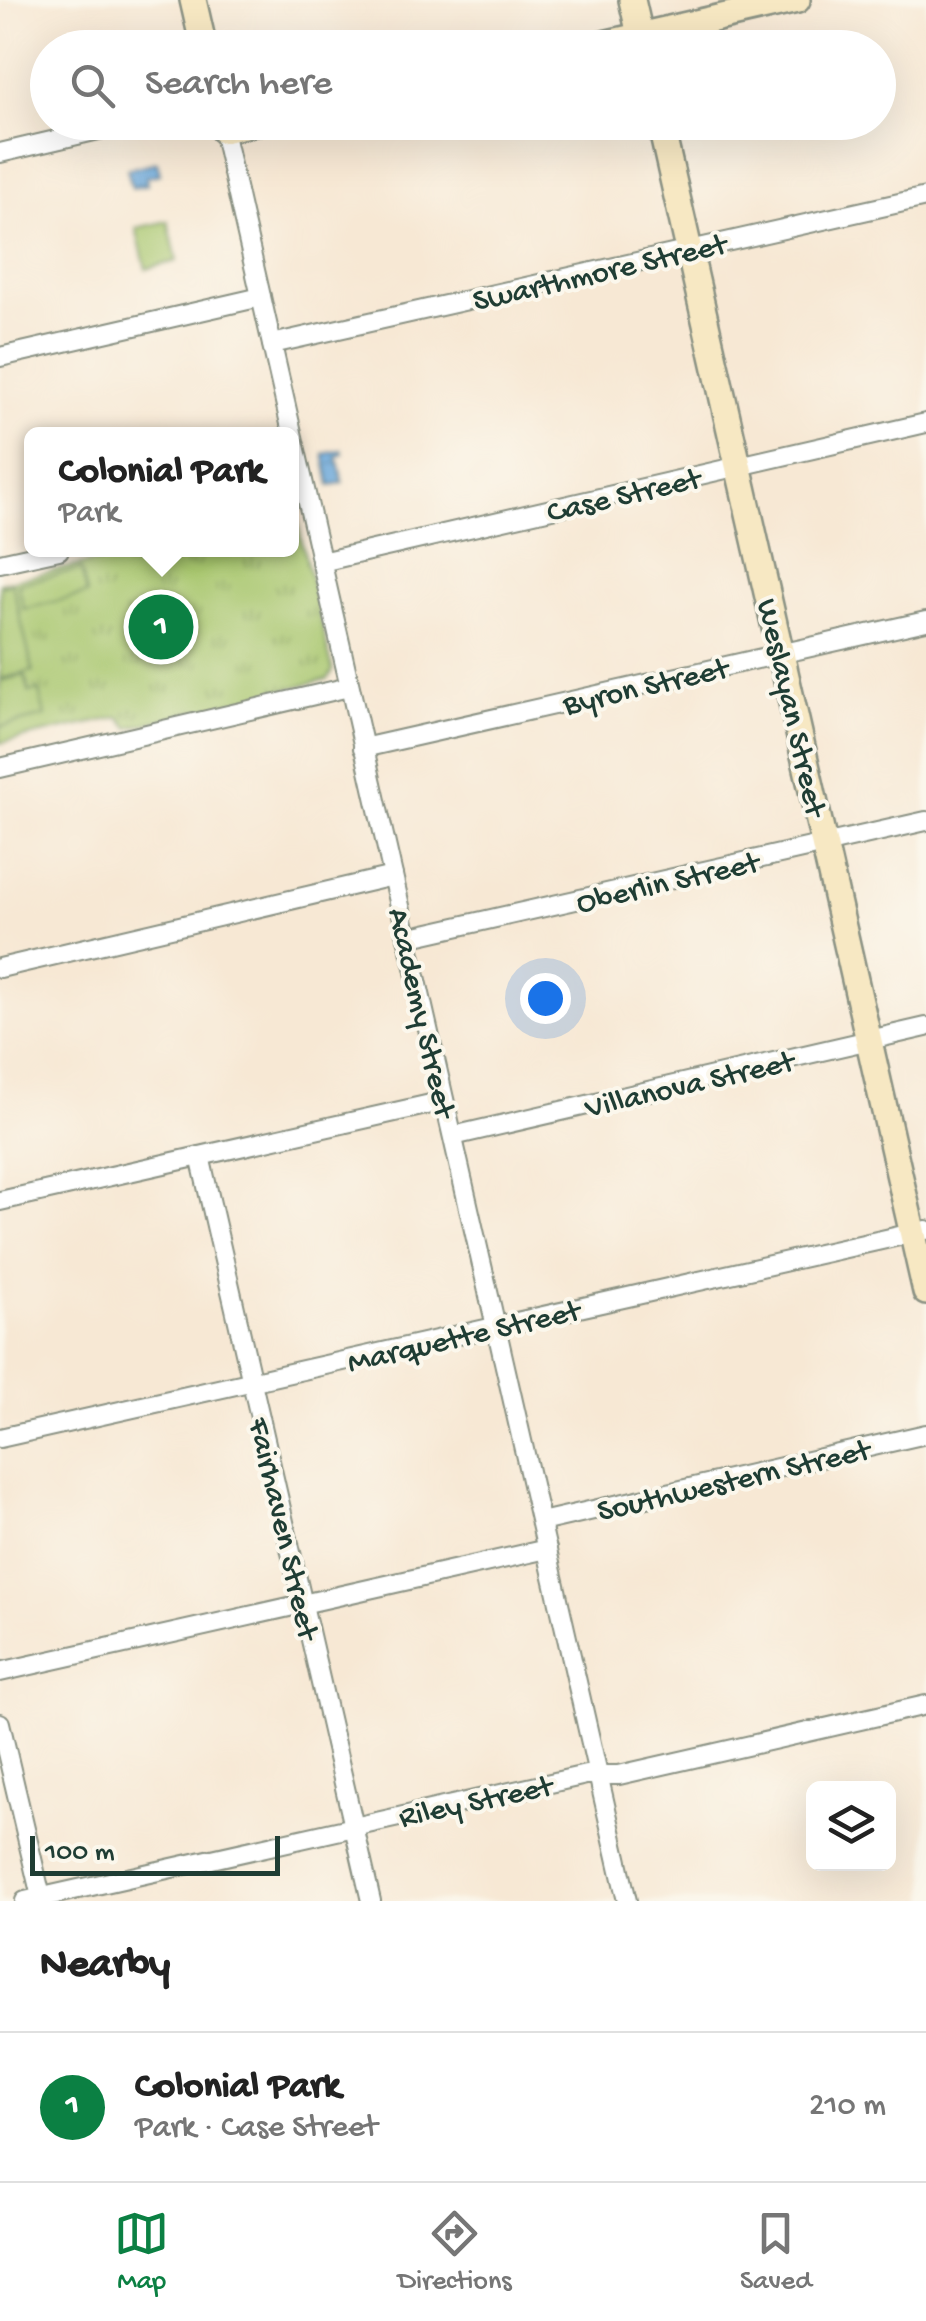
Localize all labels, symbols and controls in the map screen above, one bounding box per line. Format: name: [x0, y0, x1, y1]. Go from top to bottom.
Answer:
search box: [30, 30, 896, 140]
icon: search: [65, 58, 120, 113]
text: Search here: [145, 63, 332, 107]
street label: Swarthmore Street: [470, 227, 733, 323]
popup: [24, 427, 299, 557]
text: Colonial Park: [59, 451, 264, 495]
street label: Case Street: [544, 461, 707, 534]
text: Park: [59, 495, 120, 533]
pin: 1: [128, 590, 194, 664]
street label: Weslayan Street: [746, 596, 833, 823]
street label: Byron Street: [559, 651, 735, 727]
street label: Oberlin Street: [573, 845, 766, 924]
street label: Academy Street: [377, 905, 462, 1125]
your location: [520, 973, 571, 1024]
street label: Villanova Street: [581, 1044, 801, 1130]
street label: Marquette Street: [344, 1293, 587, 1384]
street label: Fairhaven Street: [237, 1414, 326, 1646]
street label: Southwestern Street: [594, 1432, 877, 1533]
street label: Riley Street: [396, 1768, 559, 1839]
map controls: [806, 1781, 896, 1871]
button: layers: [806, 1781, 896, 1871]
scale bar: [30, 1831, 280, 1876]
text: 100 m: [45, 1837, 115, 1870]
text: Nearby: [40, 1942, 170, 1991]
text: Colonial Park: [135, 2066, 341, 2110]
text: 1: [66, 2088, 79, 2126]
text: 210 m: [809, 2088, 886, 2126]
text: Park · Case Street: [135, 2110, 378, 2148]
tab: Map: [114, 2206, 169, 2299]
tab: Directions: [398, 2206, 512, 2299]
tab: Saved: [740, 2206, 812, 2299]

